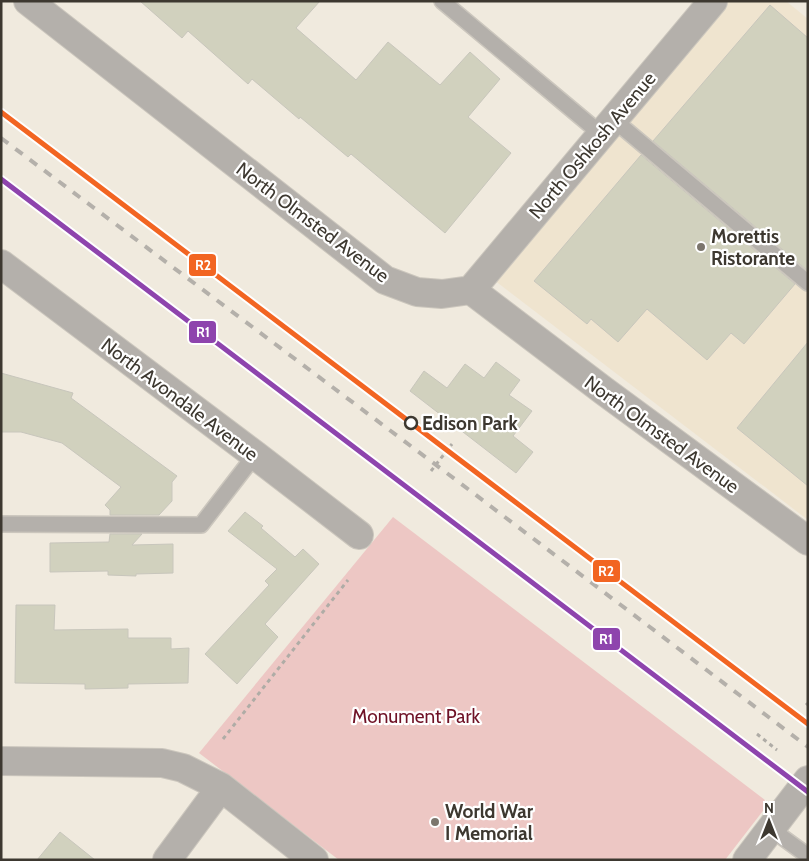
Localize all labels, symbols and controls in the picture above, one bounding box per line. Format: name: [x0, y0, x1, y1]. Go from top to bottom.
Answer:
street label: North Oshkosh Avenue: [524, 67, 661, 223]
street label: North Olmsted Avenue: [232, 157, 394, 287]
place label: Morettis Ristorante: [711, 225, 795, 270]
marker: Morettis Ristorante: [695, 241, 707, 253]
line badge: R2: [188, 253, 217, 277]
text: R2: [195, 256, 211, 274]
line badge: R1: [188, 320, 217, 344]
text: R1: [196, 323, 210, 341]
street label: North Avondale Avenue: [97, 333, 263, 466]
street label: North Olmsted Avenue: [580, 371, 744, 498]
place label: Edison Park: [422, 412, 518, 435]
marker: Edison Park: [404, 416, 418, 430]
line badge: R2: [592, 559, 621, 583]
text: R2: [598, 562, 614, 580]
line badge: R1: [592, 627, 621, 651]
text: R1: [599, 630, 613, 648]
park label: Monument Park: [352, 705, 480, 728]
north arrow: [744, 796, 794, 846]
text: N: [764, 799, 774, 817]
place label: World War I Memorial: [445, 800, 534, 845]
marker: World War I Memorial: [429, 816, 441, 828]

